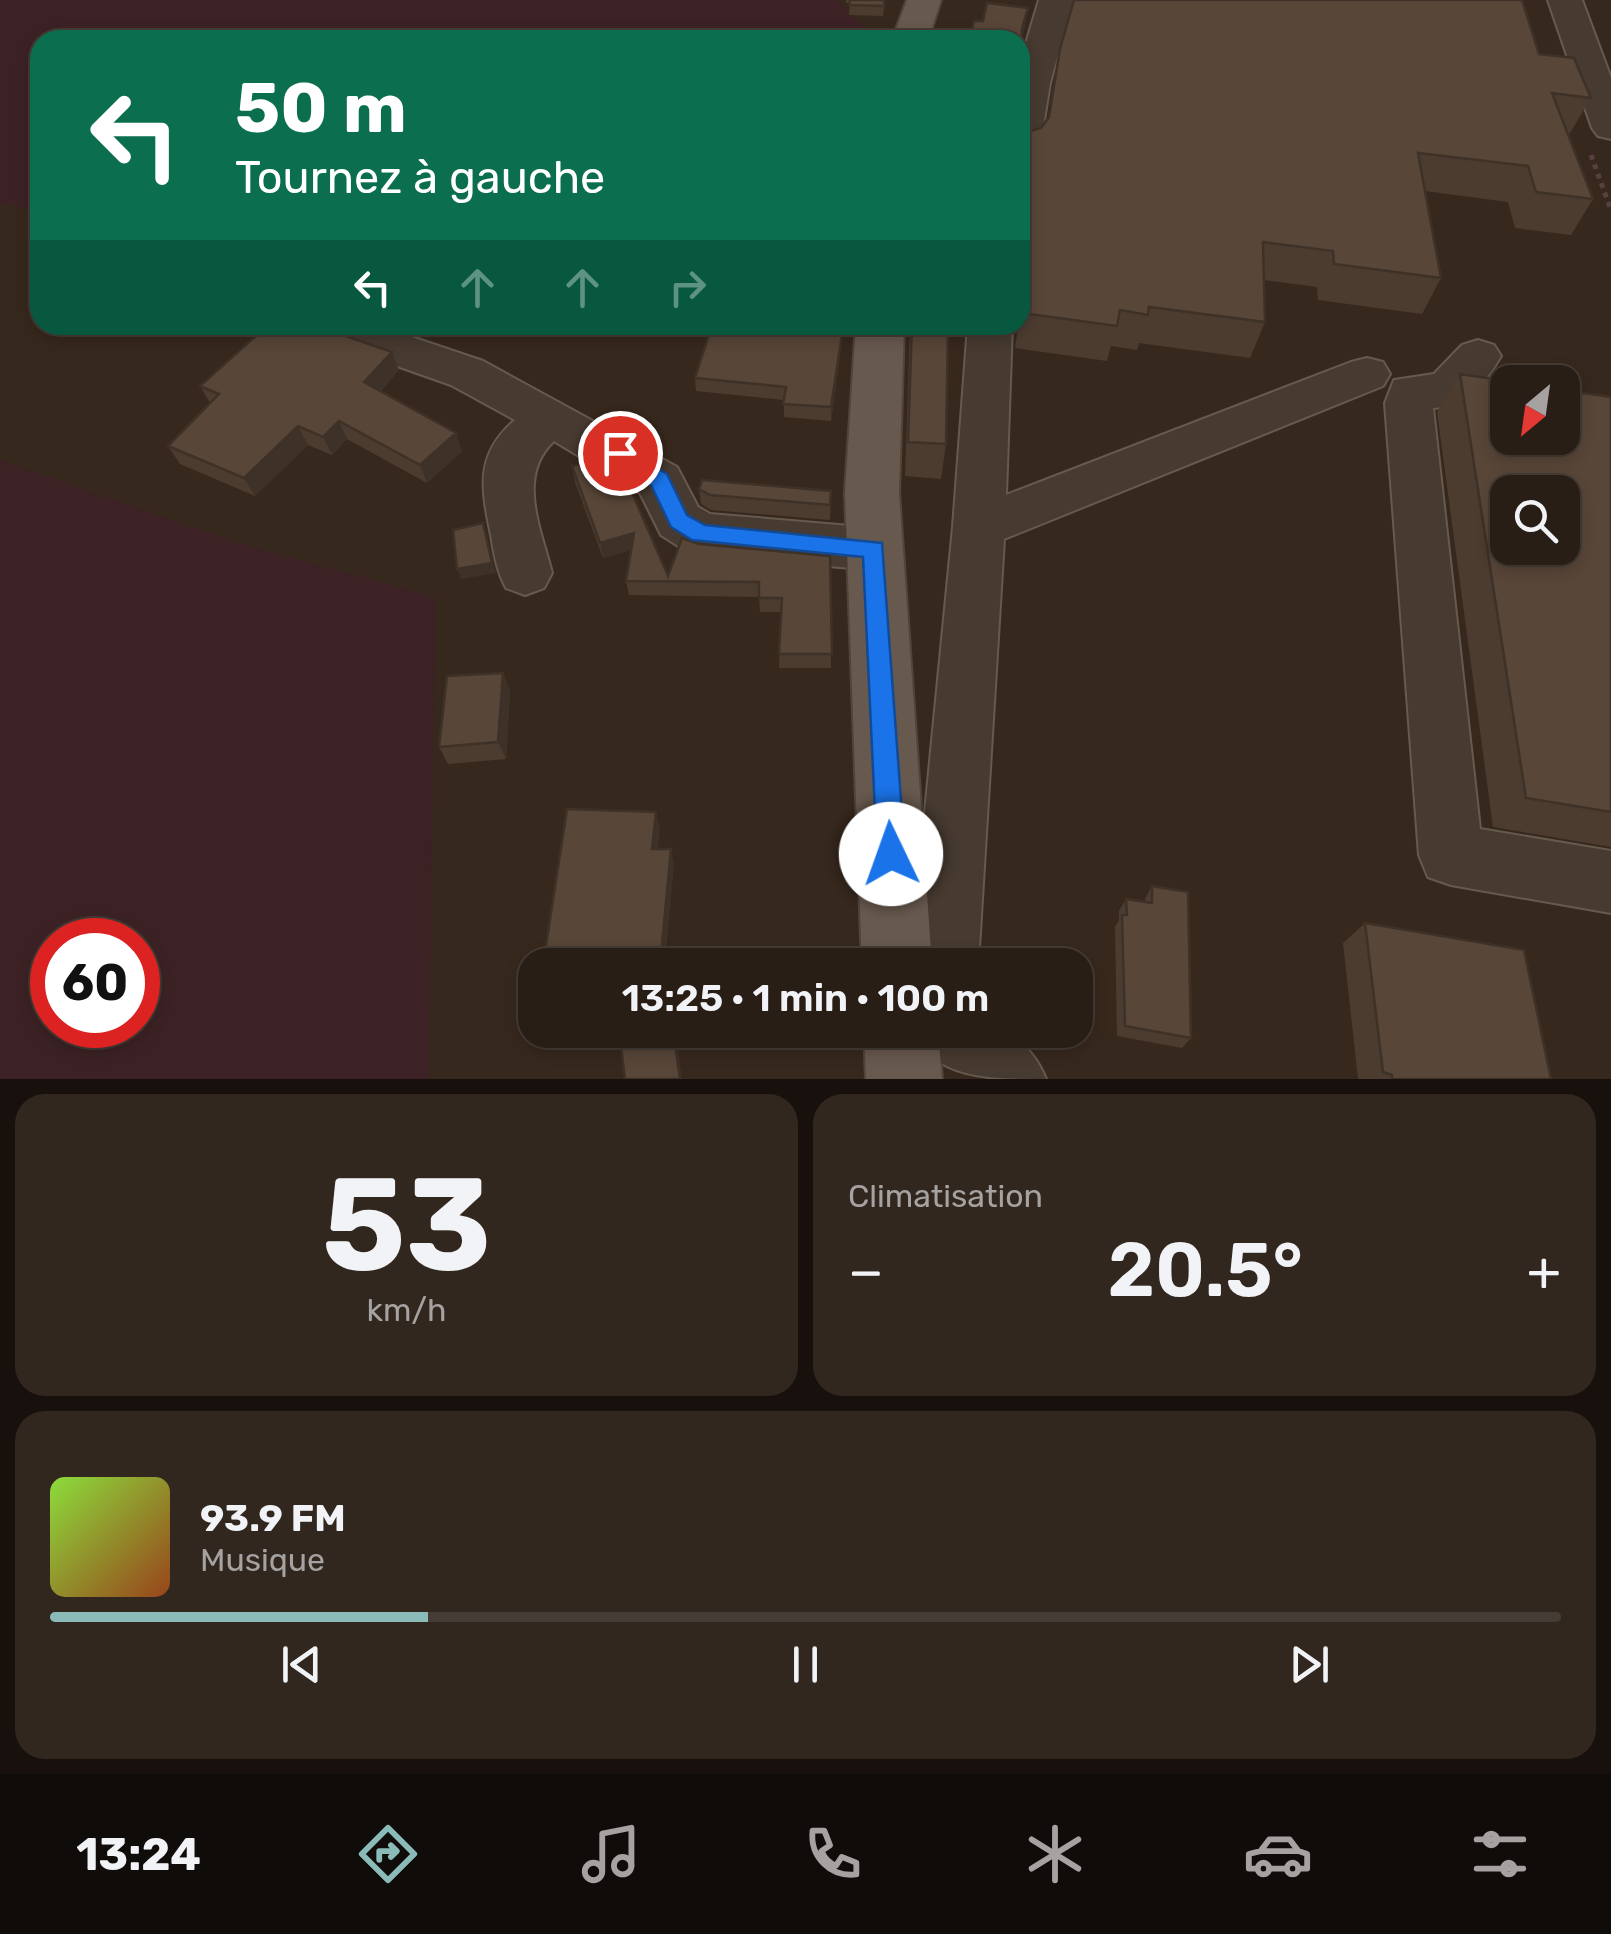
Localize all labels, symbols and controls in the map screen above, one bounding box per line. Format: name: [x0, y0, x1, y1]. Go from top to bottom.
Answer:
text: 50 m: [235, 67, 407, 150]
icon: left: [70, 70, 200, 200]
text: Tournez à gauche: [235, 151, 605, 204]
icon: left: [345, 260, 400, 315]
icon: ahead: [450, 260, 505, 315]
icon: ahead: [555, 260, 610, 315]
icon: right: [660, 260, 715, 315]
north arrow: [1490, 365, 1580, 455]
map controls: [1490, 365, 1580, 565]
pin: [578, 411, 663, 496]
icon: arrive: [593, 426, 648, 481]
button: search: [1490, 475, 1580, 565]
position arrow: [839, 802, 943, 906]
speed limit sign: 60: [30, 918, 160, 1048]
text: 13:25 · 1 min · 100 m: [622, 975, 989, 1021]
text: 53: [322, 1148, 491, 1303]
text: Climatisation: [848, 1177, 1043, 1215]
text: 20.5°: [1108, 1226, 1303, 1315]
text: −: [848, 1239, 884, 1304]
text: +: [1527, 1239, 1561, 1304]
text: km/h: [367, 1291, 446, 1329]
text: 93.9 FM: [200, 1495, 346, 1541]
text: Musique: [200, 1541, 325, 1579]
icon: previous: [274, 1637, 329, 1692]
icon: pause: [778, 1637, 833, 1692]
icon: next: [1282, 1637, 1337, 1692]
icon: directions: [353, 1819, 423, 1889]
icon: music: [576, 1819, 646, 1889]
icon: phone: [798, 1819, 868, 1889]
icon: climate: [1020, 1819, 1090, 1889]
icon: car: [1243, 1819, 1313, 1889]
icon: filters: [1465, 1819, 1535, 1889]
text: 13:24: [76, 1828, 201, 1881]

